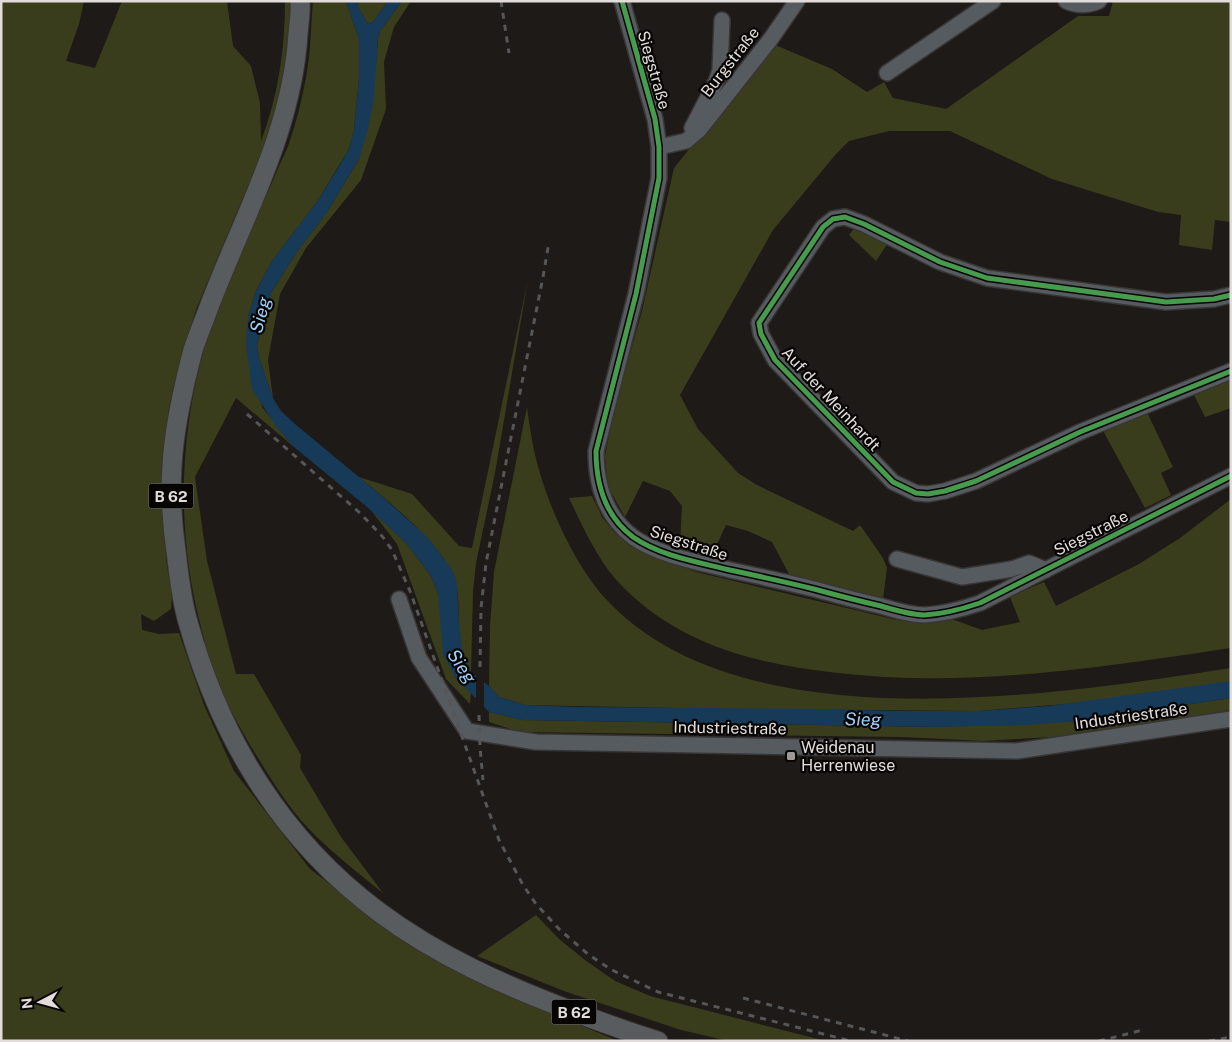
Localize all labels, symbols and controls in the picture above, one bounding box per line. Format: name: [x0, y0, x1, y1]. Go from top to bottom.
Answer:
street label: Burgstraße: [697, 23, 763, 101]
street label: Siegstraße: [634, 29, 674, 111]
water label: Sieg: [245, 294, 275, 335]
street label: Auf der Meinhardt: [778, 343, 884, 455]
road number: B 62: [148, 484, 194, 508]
street label: Siegstraße: [1051, 506, 1131, 560]
street label: Siegstraße: [648, 521, 730, 565]
water label: Sieg: [443, 645, 481, 687]
street label: Industriestraße: [1074, 699, 1188, 733]
water label: Sieg: [844, 708, 882, 730]
street label: Industriestraße: [673, 718, 787, 738]
place label: Weidenau Herrenwiese: [801, 738, 895, 775]
marker: Weidenau Herrenwiese: [785, 750, 797, 762]
north arrow: [15, 977, 65, 1027]
text: N: [19, 997, 36, 1010]
road number: B 62: [552, 1000, 596, 1024]

